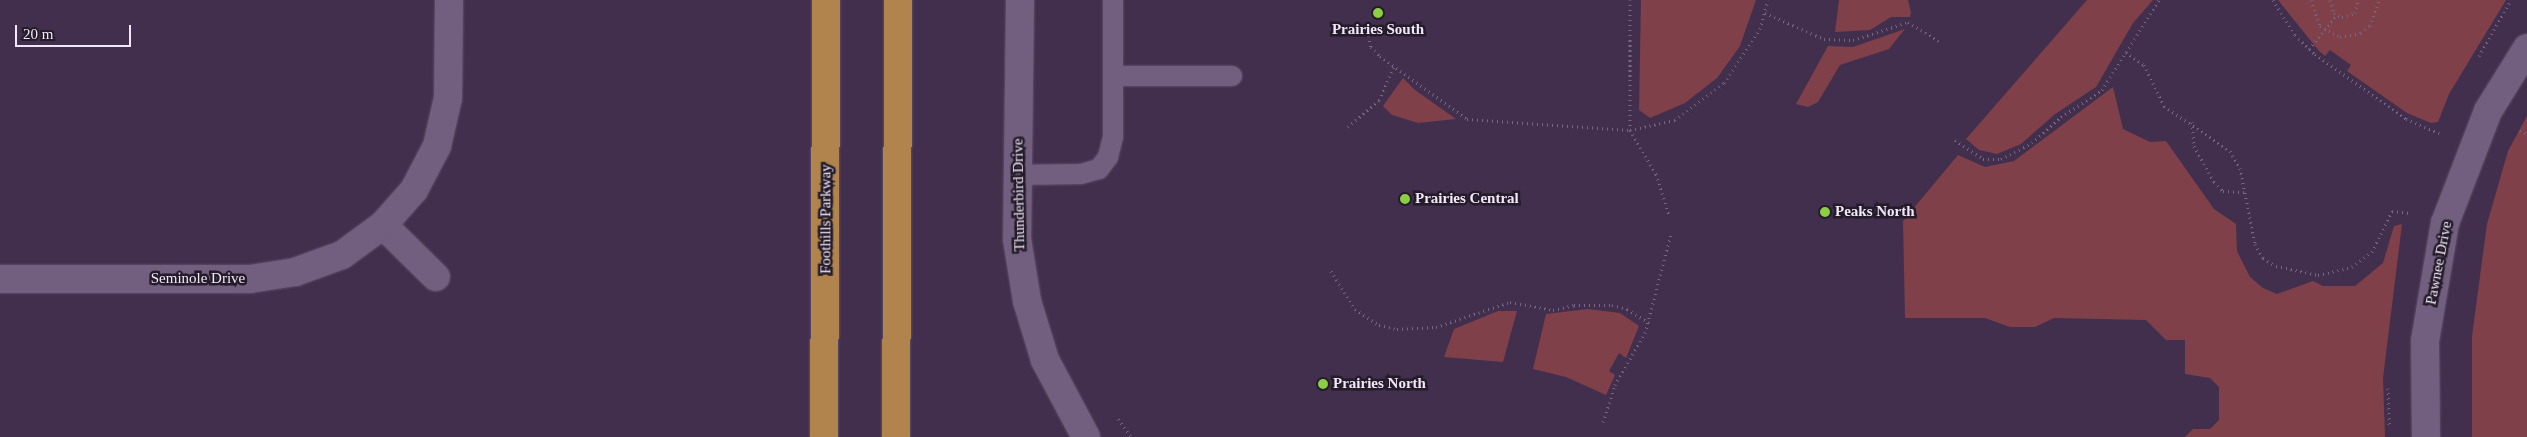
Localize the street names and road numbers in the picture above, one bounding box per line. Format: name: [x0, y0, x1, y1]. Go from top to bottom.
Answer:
street label: Thunderbird Drive: [1009, 138, 1029, 252]
street label: Foothills Parkway: [817, 164, 835, 274]
street label: Pawnee Drive: [2422, 220, 2456, 306]
street label: Seminole Drive: [151, 270, 245, 288]

